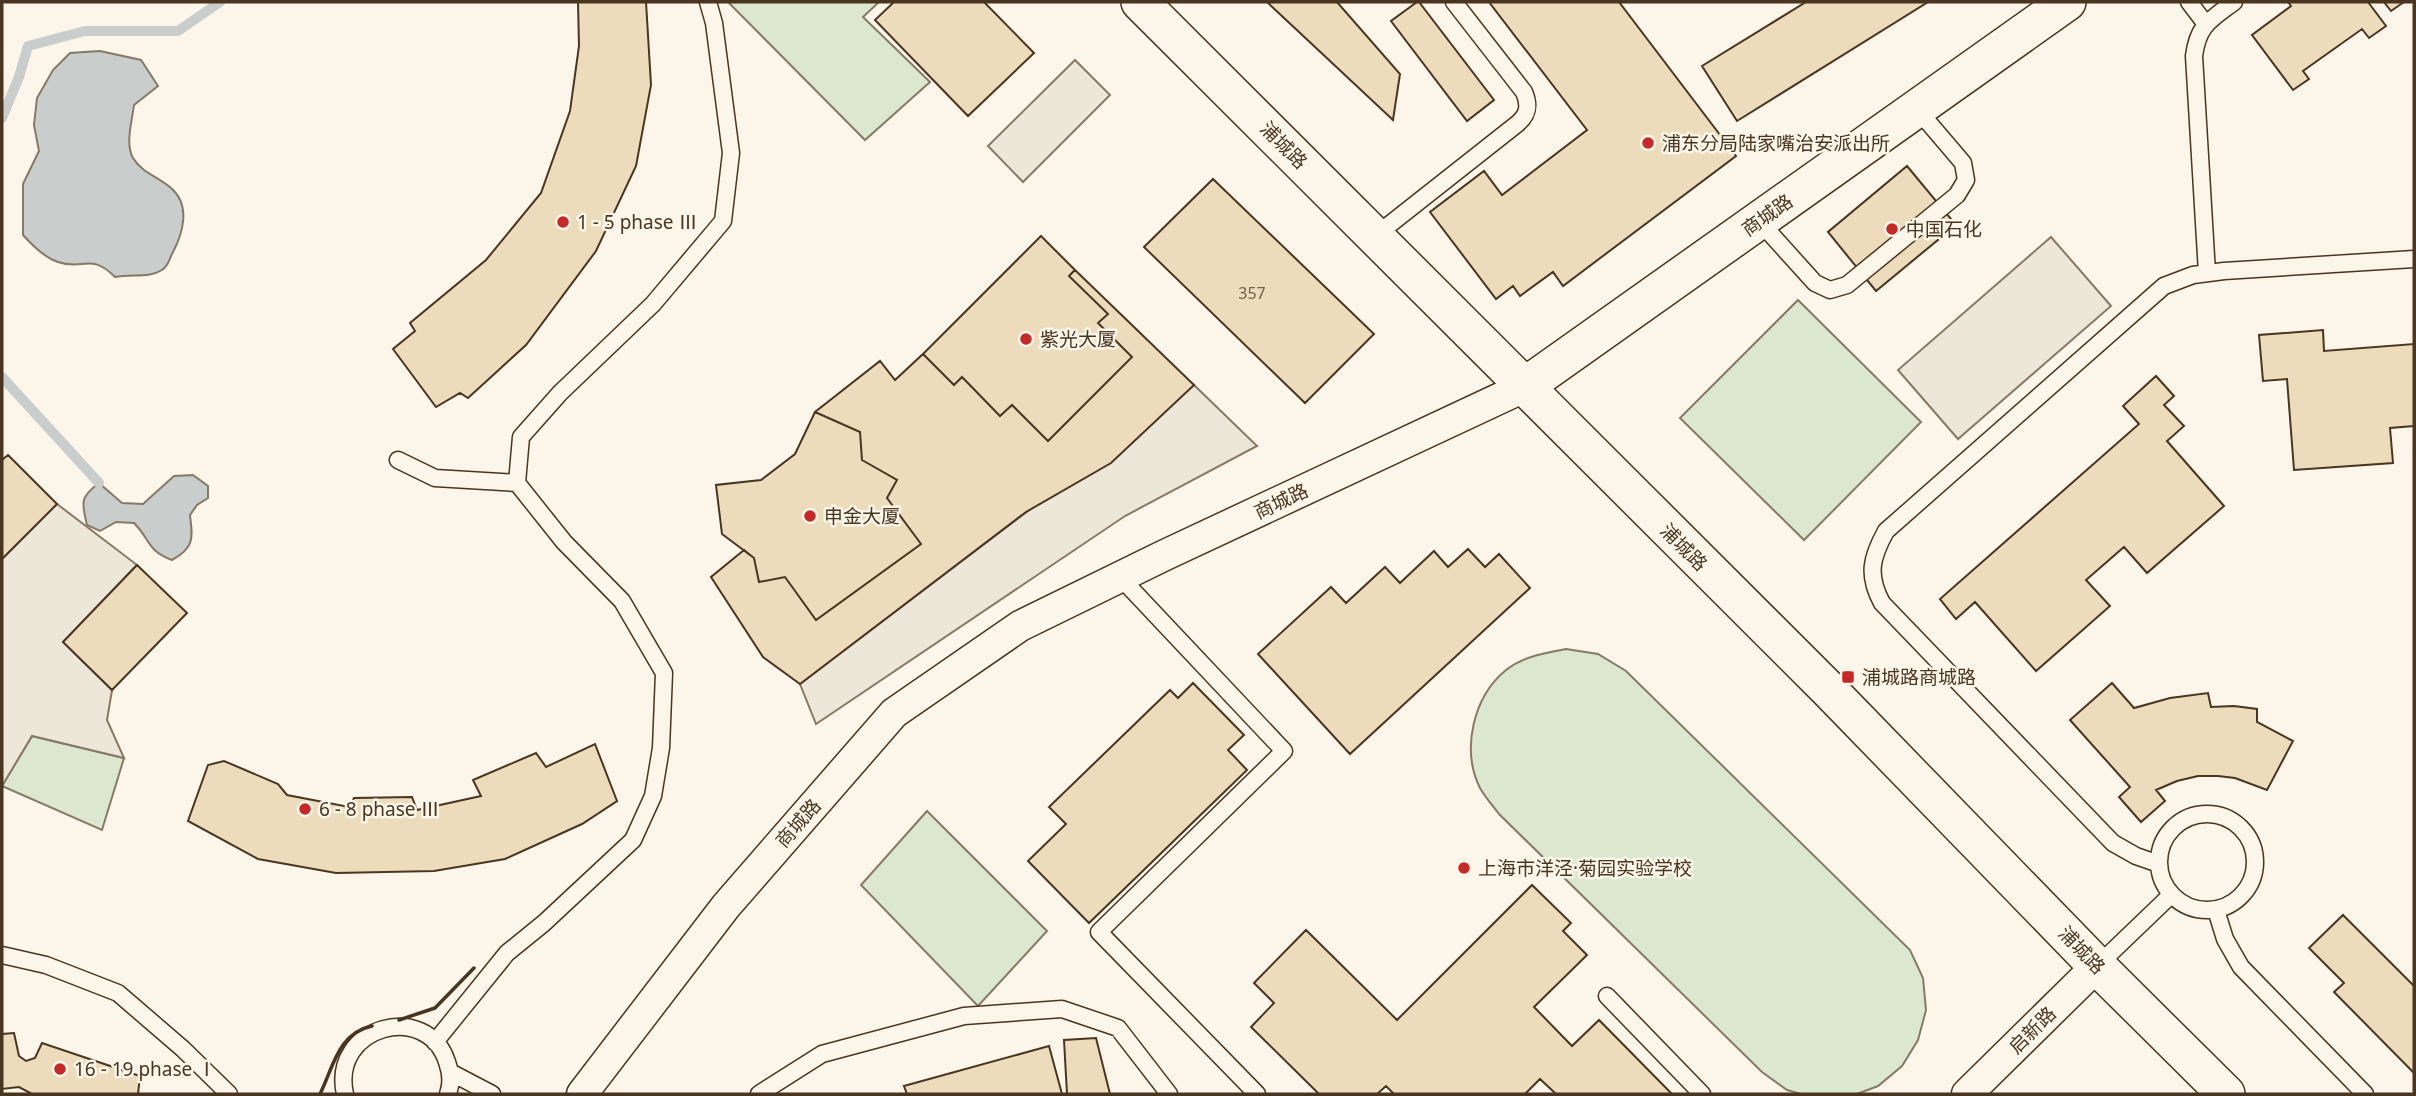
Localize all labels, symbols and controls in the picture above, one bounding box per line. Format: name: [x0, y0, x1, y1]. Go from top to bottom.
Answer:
street label: 浦城路: [1255, 116, 1313, 174]
place label: 浦东分局陆家嘴治安派出所: [1662, 130, 1890, 156]
marker: 浦东分局陆家嘴治安派出所: [1640, 135, 1656, 151]
street label: 商城路: [1736, 188, 1798, 242]
place label: 1 - 5 phase Ⅲ: [577, 209, 698, 235]
marker: 1 - 5 phase Ⅲ: [555, 214, 571, 230]
place label: 中国石化: [1906, 216, 1982, 242]
marker: 中国石化: [1884, 221, 1900, 237]
house number: 357: [1238, 282, 1266, 304]
place label: 紫光大厦: [1040, 326, 1116, 352]
marker: 紫光大厦: [1018, 331, 1034, 347]
street label: 商城路: [1250, 477, 1312, 525]
place label: 申金大厦: [824, 503, 900, 529]
marker: 申金大厦: [802, 508, 818, 524]
street label: 浦城路: [1655, 518, 1713, 576]
place label: 浦城路商城路: [1862, 664, 1976, 690]
marker: 浦城路商城路: [1840, 669, 1856, 685]
street label: 商城路: [769, 793, 827, 853]
place label: 6 - 8 phase Ⅲ: [319, 796, 440, 822]
marker: 6 - 8 phase Ⅲ: [297, 801, 313, 817]
place label: 上海市洋泾·菊园实验学校: [1478, 855, 1692, 881]
marker: 上海市洋泾·菊园实验学校: [1456, 860, 1472, 876]
street label: 浦城路: [2053, 920, 2111, 980]
street label: 启新路: [2003, 1001, 2061, 1059]
place label: 16 - 19 phase Ⅰ: [74, 1056, 216, 1082]
marker: 16 - 19 phase Ⅰ: [52, 1061, 68, 1077]

